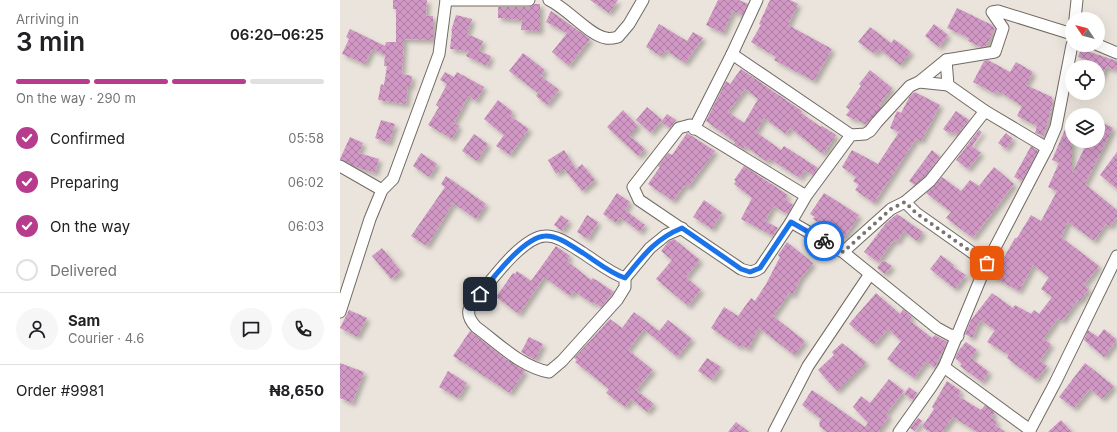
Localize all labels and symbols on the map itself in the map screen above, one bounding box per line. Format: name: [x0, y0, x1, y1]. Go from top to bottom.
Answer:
north arrow: [1065, 12, 1105, 52]
courier: [804, 221, 844, 261]
pin: [970, 246, 1004, 280]
pin: [463, 277, 497, 311]

